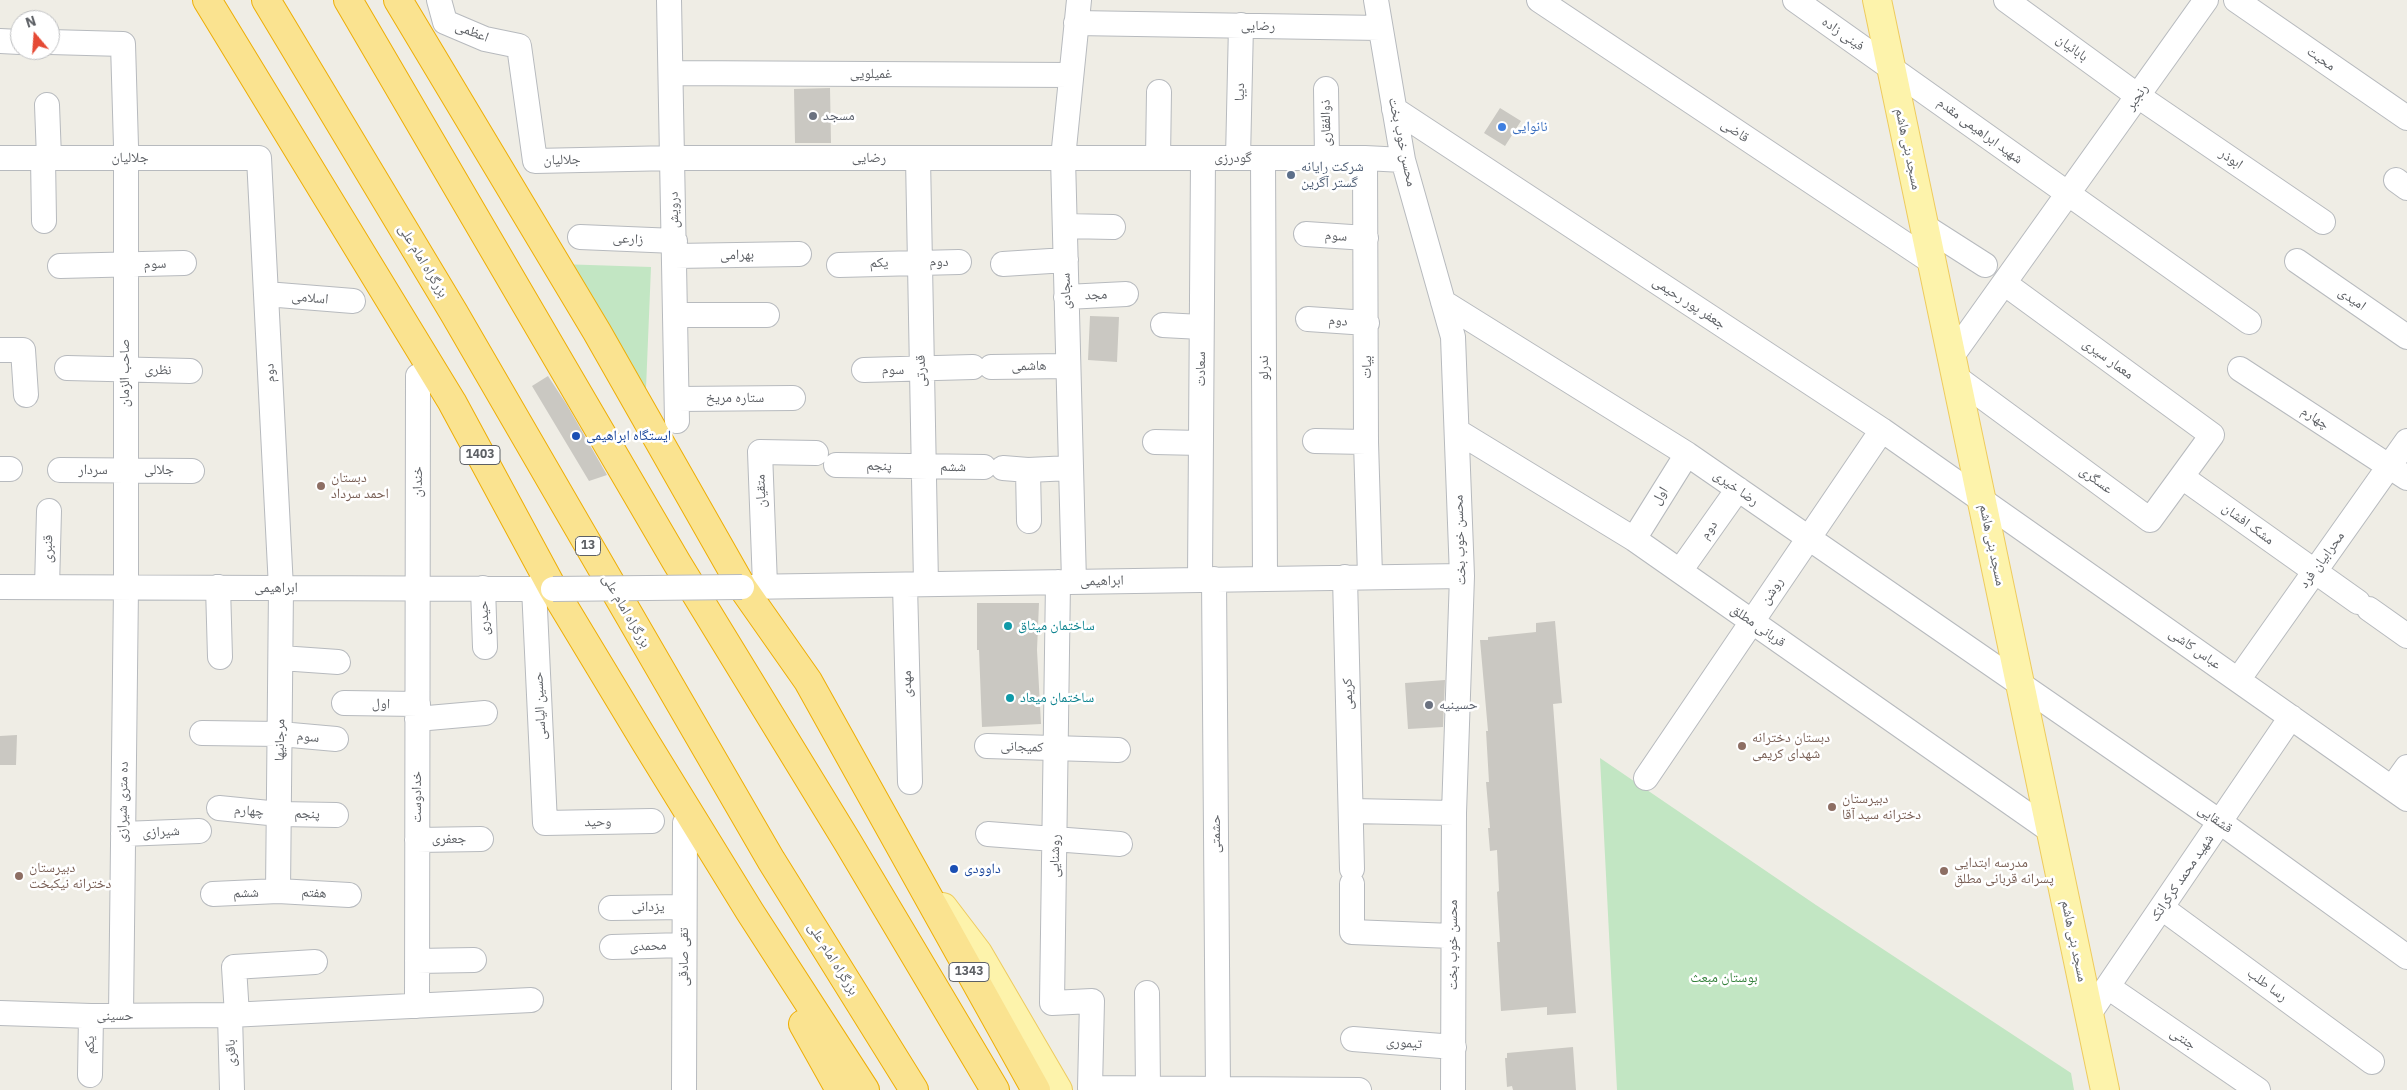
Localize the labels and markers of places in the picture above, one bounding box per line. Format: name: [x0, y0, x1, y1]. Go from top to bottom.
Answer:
place label: مسجد: [823, 108, 855, 124]
marker: مسجد: [807, 110, 819, 122]
place label: نانوایی: [1512, 119, 1548, 135]
marker: نانوایی: [1496, 121, 1508, 133]
place label: شرکت رایانه گستر آگرین: [1301, 159, 1364, 192]
marker: شرکت رایانه گستر آگرین: [1285, 169, 1297, 181]
place label: ایستگاه ابراهیمی: [586, 428, 671, 444]
marker: ایستگاه ابراهیمی: [570, 430, 582, 442]
place label: دبستان احمد سرداد: [331, 470, 389, 502]
marker: دبستان احمد سرداد: [315, 480, 327, 492]
place label: ساختمان میثاق: [1018, 618, 1095, 634]
marker: ساختمان میثاق: [1002, 620, 1014, 632]
place label: ساختمان میعاد: [1020, 690, 1094, 706]
marker: ساختمان میعاد: [1004, 692, 1016, 704]
place label: حسینیه: [1439, 697, 1478, 713]
marker: حسینیه: [1423, 699, 1435, 711]
place label: دبستان دخترانه شهدای کریمی: [1752, 730, 1830, 762]
marker: دبستان دخترانه شهدای کریمی: [1736, 740, 1748, 752]
place label: دبیرستان دخترانه سید آقا: [1842, 791, 1921, 824]
marker: دبیرستان دخترانه سید آقا: [1826, 801, 1838, 813]
place label: مدرسه ابتدایی پسرانه قربانی مطلق: [1954, 855, 2054, 888]
place label: دبیرستان دخترانه نیکبخت: [29, 860, 111, 892]
place label: داوودی: [964, 861, 1001, 877]
marker: داوودی: [948, 863, 960, 875]
marker: مدرسه ابتدایی پسرانه قربانی مطلق: [1938, 865, 1950, 877]
marker: دبیرستان دخترانه نیکبخت: [13, 870, 25, 882]

